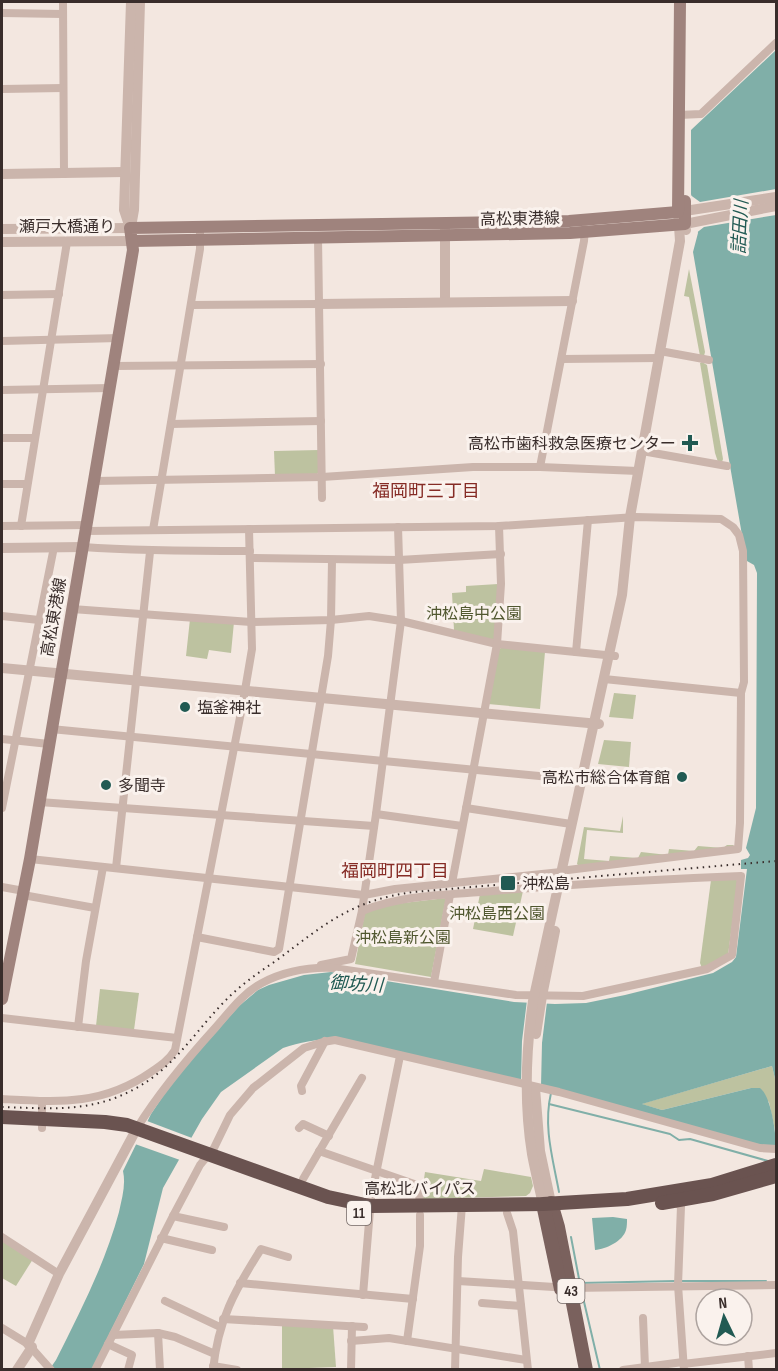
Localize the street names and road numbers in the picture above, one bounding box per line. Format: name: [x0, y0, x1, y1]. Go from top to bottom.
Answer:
street label: 高松東港線: [480, 209, 560, 230]
street label: 瀬戸大橋通り: [19, 218, 115, 237]
street label: 高松東港線: [38, 576, 71, 658]
street label: 高松北バイパス: [364, 1180, 476, 1199]
road number: 11: [347, 1201, 371, 1225]
road number: 43: [558, 1279, 584, 1303]

